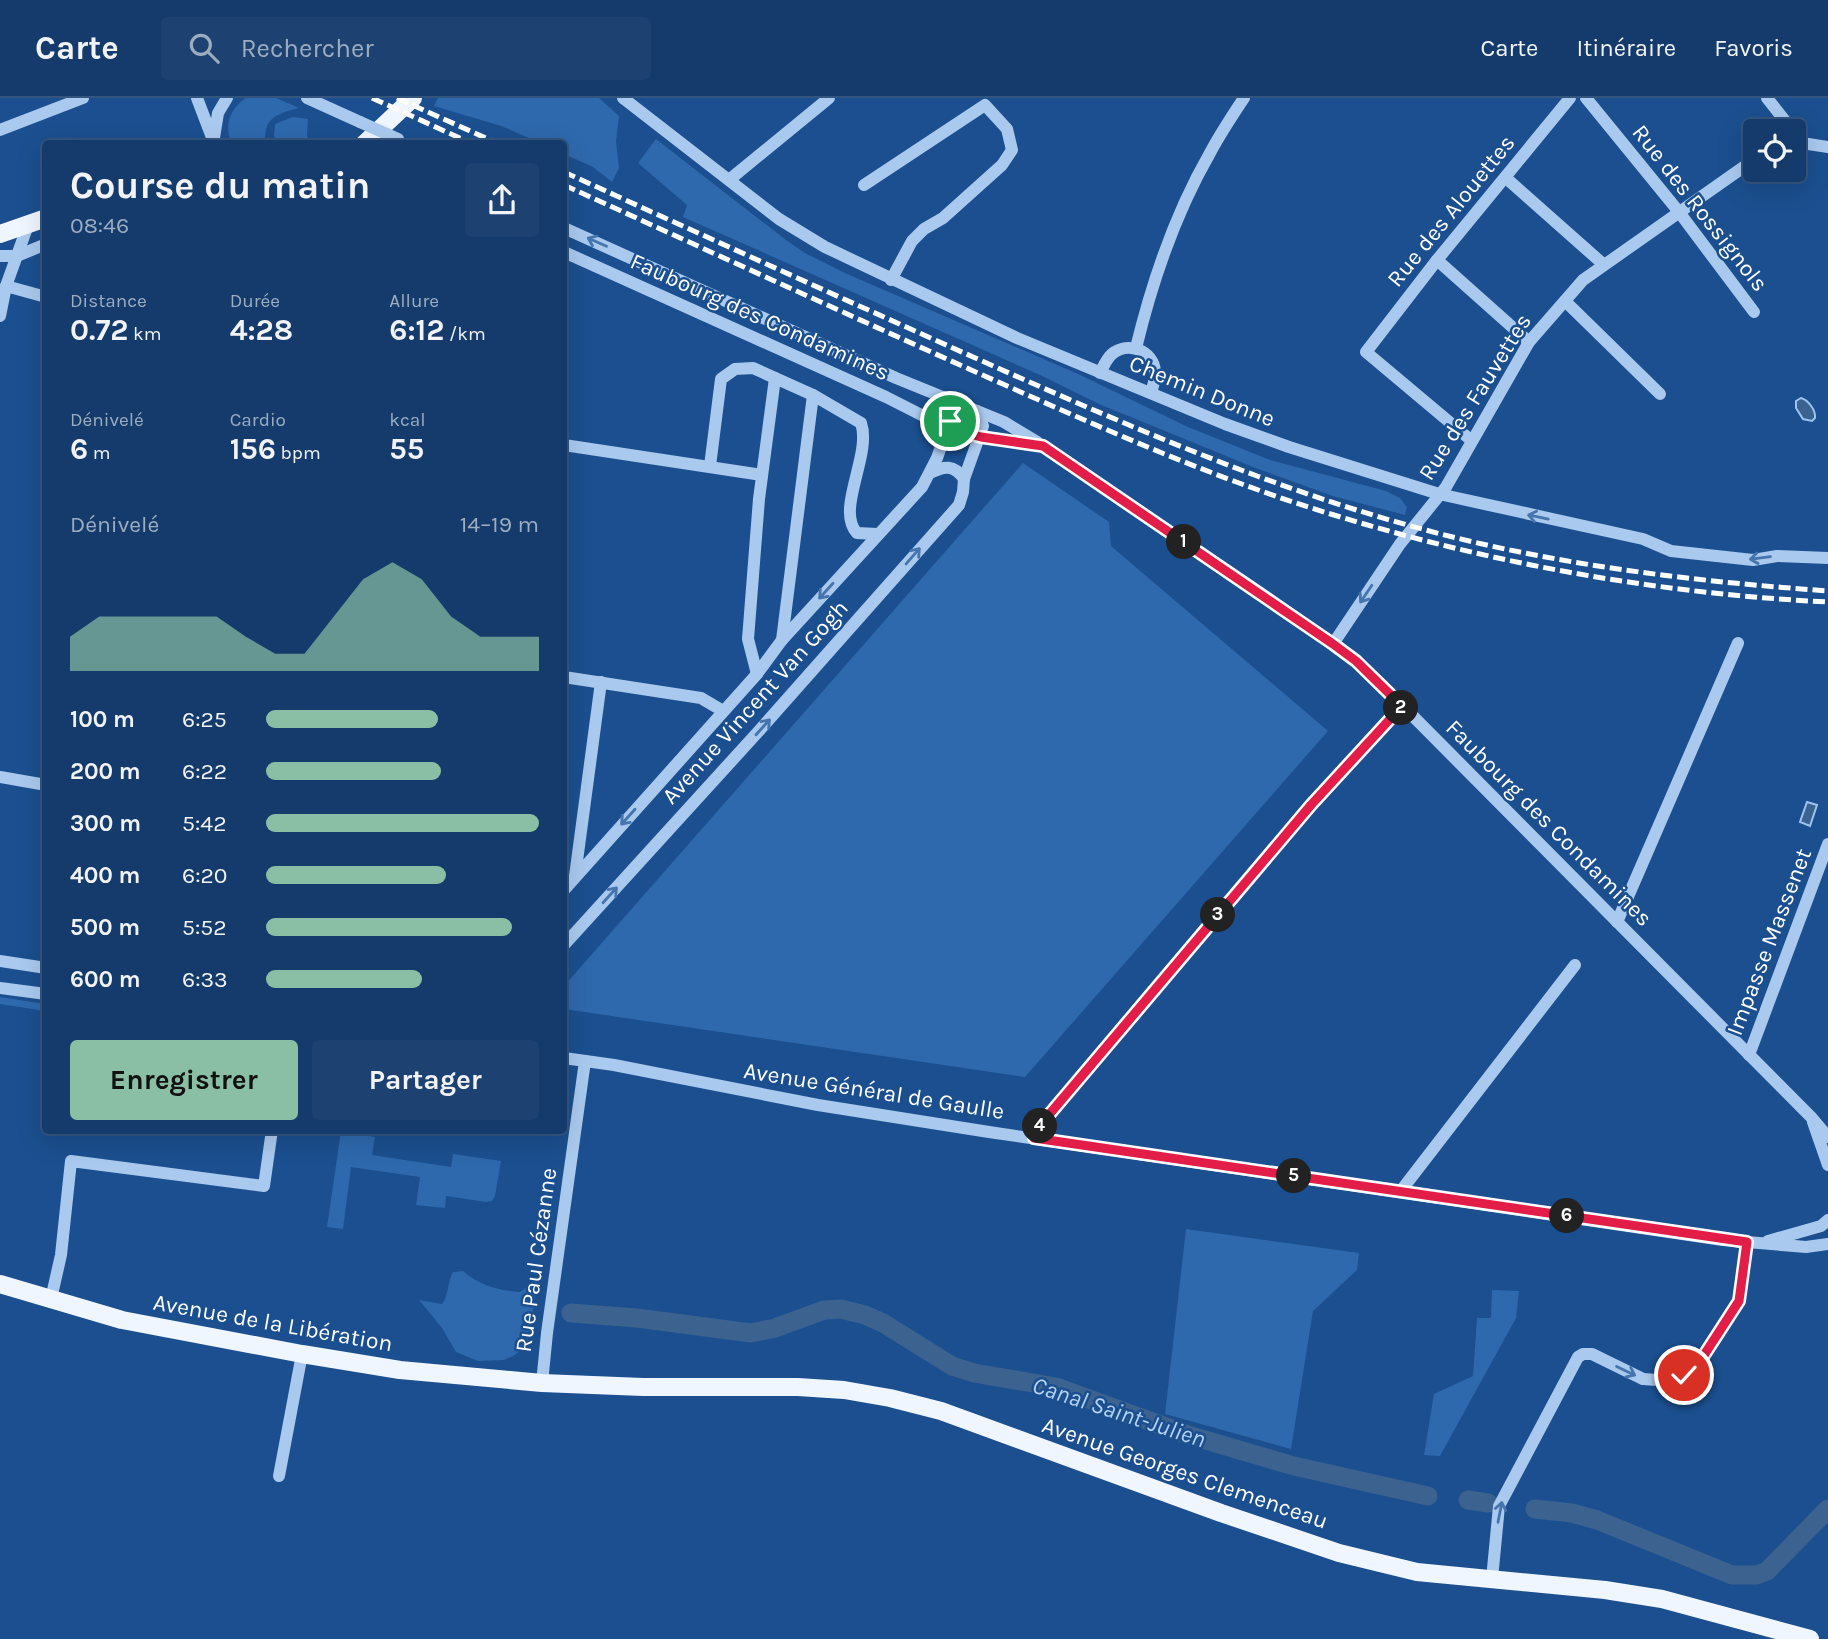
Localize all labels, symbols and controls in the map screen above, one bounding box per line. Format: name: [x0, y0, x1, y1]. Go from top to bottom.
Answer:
search box: [161, 17, 651, 80]
text: Carte: [35, 29, 119, 67]
icon: search: [185, 29, 223, 67]
text: Rechercher: [241, 33, 374, 64]
text: Carte: [1480, 34, 1538, 62]
text: Itinéraire: [1576, 34, 1676, 62]
text: Favoris: [1714, 34, 1793, 62]
street label: Rue des Rossignols: [1627, 119, 1773, 297]
map controls: [1743, 119, 1806, 182]
button: locate: [1743, 119, 1806, 182]
street label: Rue des Alouettes: [1382, 130, 1520, 292]
text: Course du matin: [70, 163, 370, 208]
button: share: [465, 163, 539, 237]
text: 08:46: [70, 212, 129, 239]
one-way arrow: [586, 235, 608, 248]
street label: Faubourg des Condamines: [626, 248, 894, 386]
text: Distance: [70, 290, 147, 312]
text: Durée: [230, 290, 280, 312]
text: Allure: [389, 290, 439, 312]
street label: Rue des Fauvettes: [1413, 309, 1537, 485]
text: 0.72: [70, 312, 129, 348]
text: 4:28: [230, 312, 293, 348]
text: 6:12: [389, 312, 444, 348]
text: km: [129, 323, 162, 345]
text: /km: [444, 323, 486, 345]
street label: Chemin Donne: [1125, 349, 1279, 433]
pin: [920, 391, 980, 451]
icon: arrive: [931, 402, 969, 440]
text: Dénivelé: [70, 409, 144, 431]
text: Cardio: [230, 409, 286, 431]
text: kcal: [389, 409, 426, 431]
text: 6: [70, 431, 88, 467]
text: 156: [230, 431, 276, 467]
text: 55: [389, 431, 424, 467]
text: m: [88, 442, 111, 464]
text: bpm: [276, 442, 321, 464]
one-way arrow: [1527, 509, 1550, 523]
text: Dénivelé: [70, 511, 159, 538]
text: 14–19 m: [460, 511, 539, 538]
pin: 1: [1166, 524, 1202, 560]
text: 1: [1180, 530, 1187, 552]
one-way arrow: [905, 548, 922, 565]
one-way arrow: [1749, 551, 1772, 564]
one-way arrow: [818, 582, 834, 600]
one-way arrow: [1359, 584, 1374, 603]
street label: Avenue Vincent Van Gogh: [656, 595, 854, 809]
pin: 2: [1384, 690, 1418, 726]
text: 2: [1395, 696, 1406, 718]
text: 100 m: [70, 706, 135, 733]
text: 6:25: [182, 706, 227, 733]
street label: Faubourg des Condamines: [1440, 714, 1658, 932]
one-way arrow: [755, 718, 771, 736]
text: 200 m: [70, 758, 141, 785]
text: 6:22: [182, 758, 227, 785]
one-way arrow: [620, 808, 636, 826]
text: 300 m: [70, 810, 141, 837]
text: 5:42: [182, 810, 226, 837]
street label: Impasse Massenet: [1721, 844, 1817, 1039]
text: 400 m: [70, 862, 140, 889]
text: 6:20: [182, 862, 227, 889]
one-way arrow: [601, 887, 618, 904]
pin: 3: [1200, 898, 1236, 932]
text: 3: [1212, 903, 1223, 925]
text: 500 m: [70, 914, 140, 941]
text: 5:52: [182, 914, 227, 941]
text: 600 m: [70, 966, 141, 993]
text: 6:33: [182, 966, 228, 993]
button: Enregistrer: [70, 1040, 298, 1120]
button: Partager: [312, 1040, 539, 1120]
street label: Avenue Général de Gaulle: [742, 1057, 1006, 1125]
pin: 4: [1023, 1108, 1058, 1144]
text: 4: [1034, 1114, 1045, 1136]
pin: 5: [1276, 1158, 1312, 1194]
text: 5: [1288, 1164, 1299, 1186]
street label: Rue Paul Cézanne: [510, 1166, 562, 1354]
pin: 6: [1550, 1198, 1584, 1234]
text: 6: [1561, 1204, 1572, 1226]
street label: Avenue de la Libération: [151, 1289, 395, 1357]
pin: [1654, 1345, 1714, 1405]
icon: check: [1665, 1356, 1703, 1394]
one-way arrow: [1615, 1365, 1636, 1379]
water label: Canal Saint-Julien: [1029, 1371, 1209, 1453]
street label: Avenue Georges Clemenceau: [1039, 1411, 1331, 1535]
one-way arrow: [1493, 1501, 1507, 1524]

